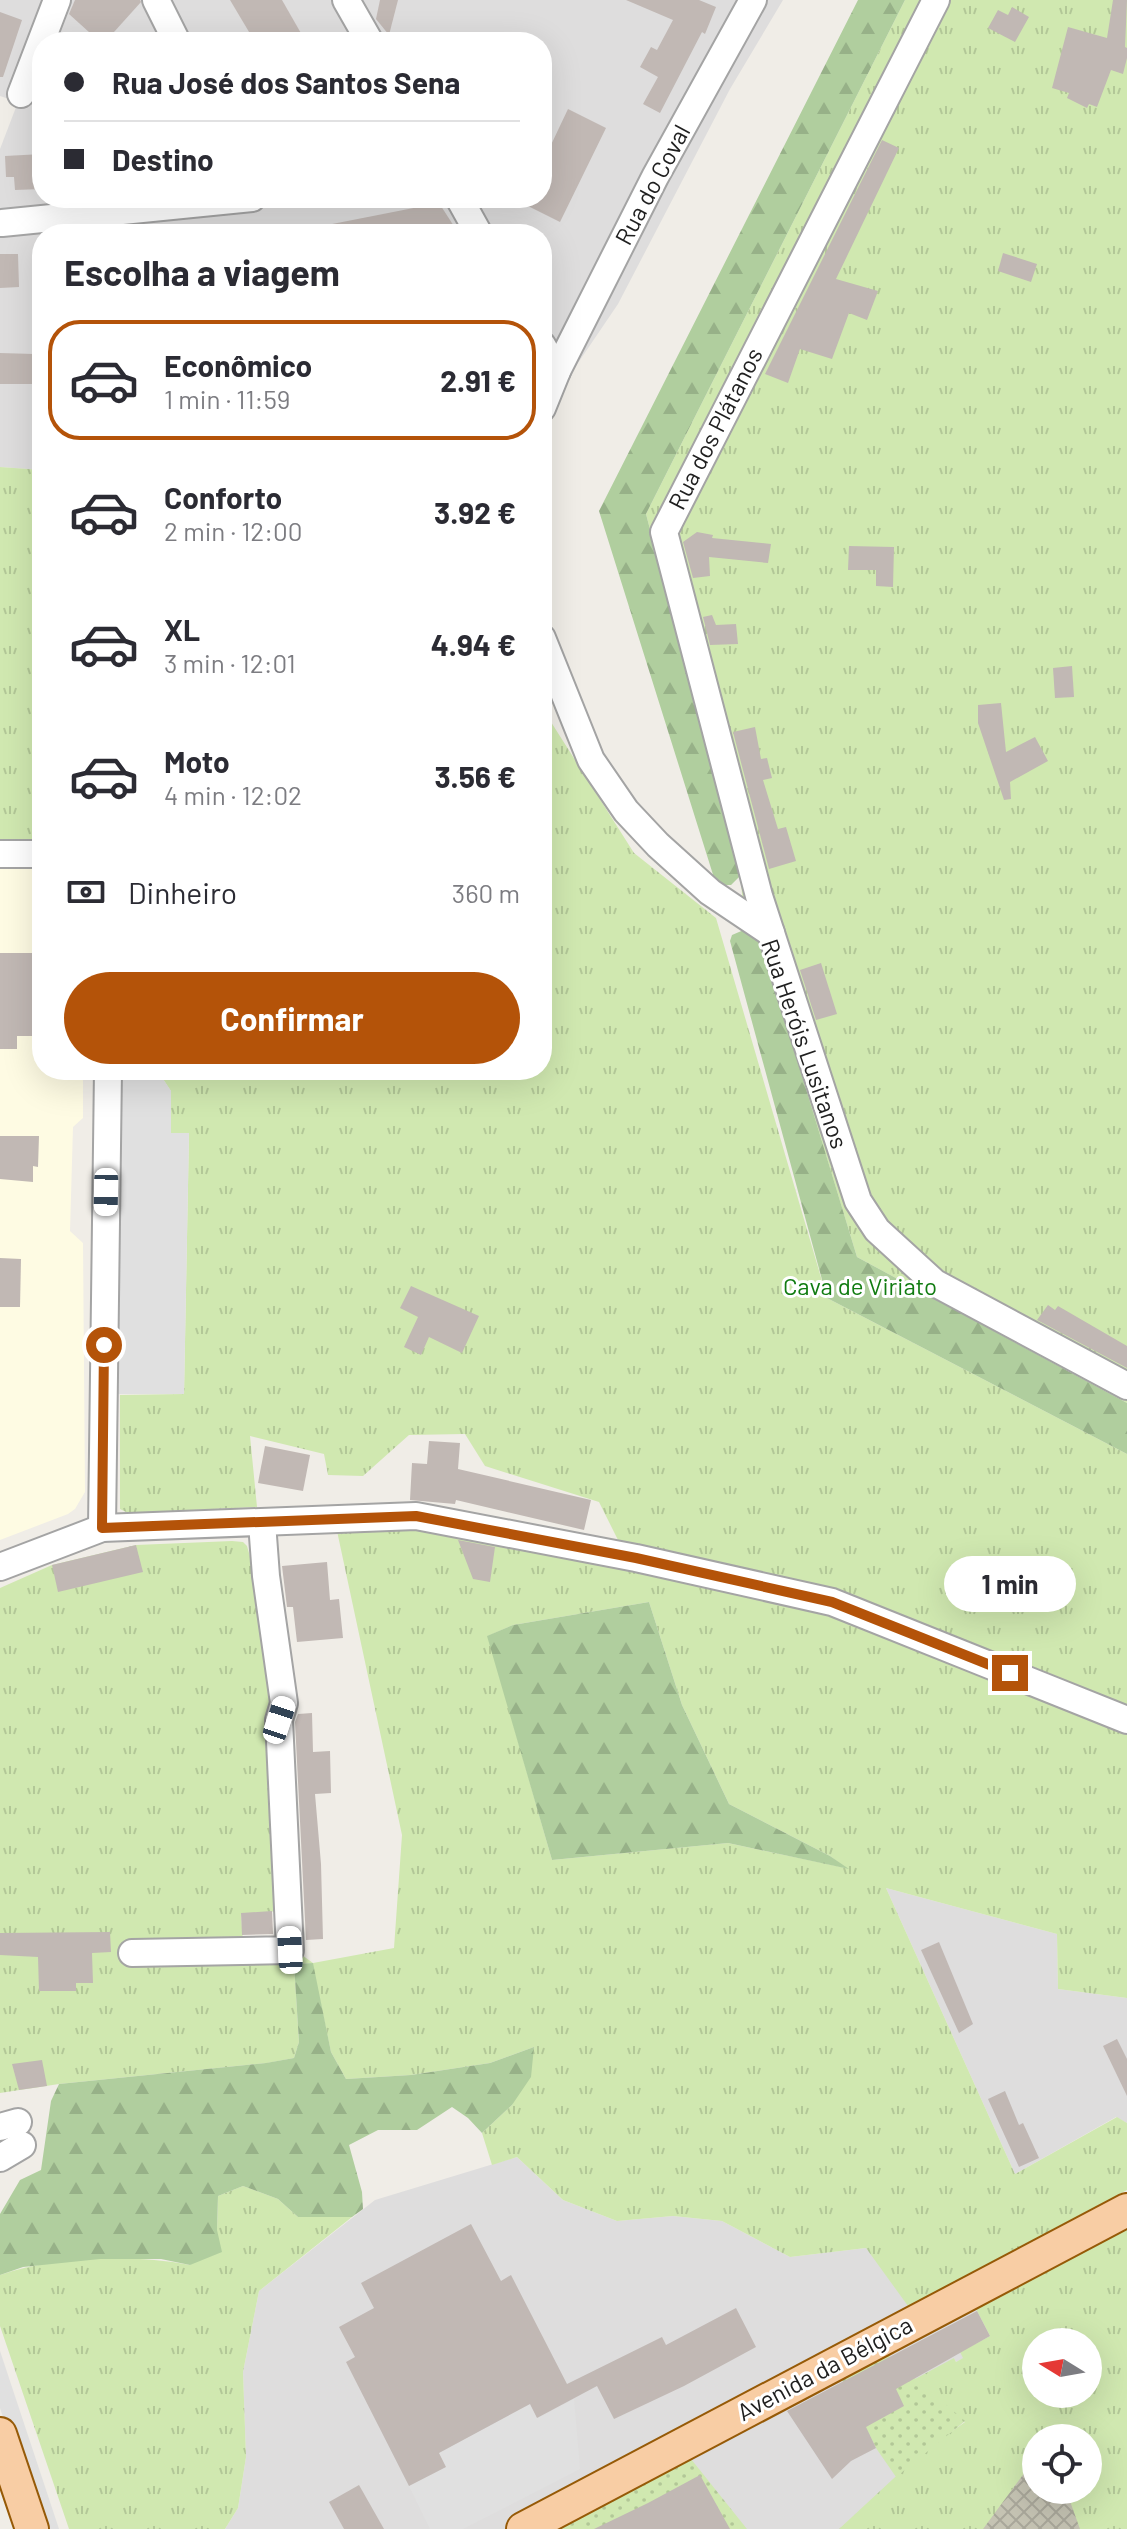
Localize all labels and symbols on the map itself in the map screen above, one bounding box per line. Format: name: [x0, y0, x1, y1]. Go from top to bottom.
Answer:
street label: Rua do Coval: [608, 119, 695, 249]
street label: Rua dos Plátanos: [661, 343, 768, 514]
street label: Rua Heróis Lusitanos: [756, 935, 855, 1152]
car: [94, 1168, 118, 1216]
park label: Cava de Viriato: [783, 1271, 937, 1300]
route start: [86, 1327, 122, 1363]
callout: 1 min: [944, 1557, 1076, 1613]
route end: [992, 1655, 1028, 1691]
car: [260, 1693, 298, 1747]
car: [277, 1925, 303, 1975]
street label: Avenida da Bélgica: [732, 2309, 917, 2426]
north arrow: [1022, 2328, 1102, 2408]

